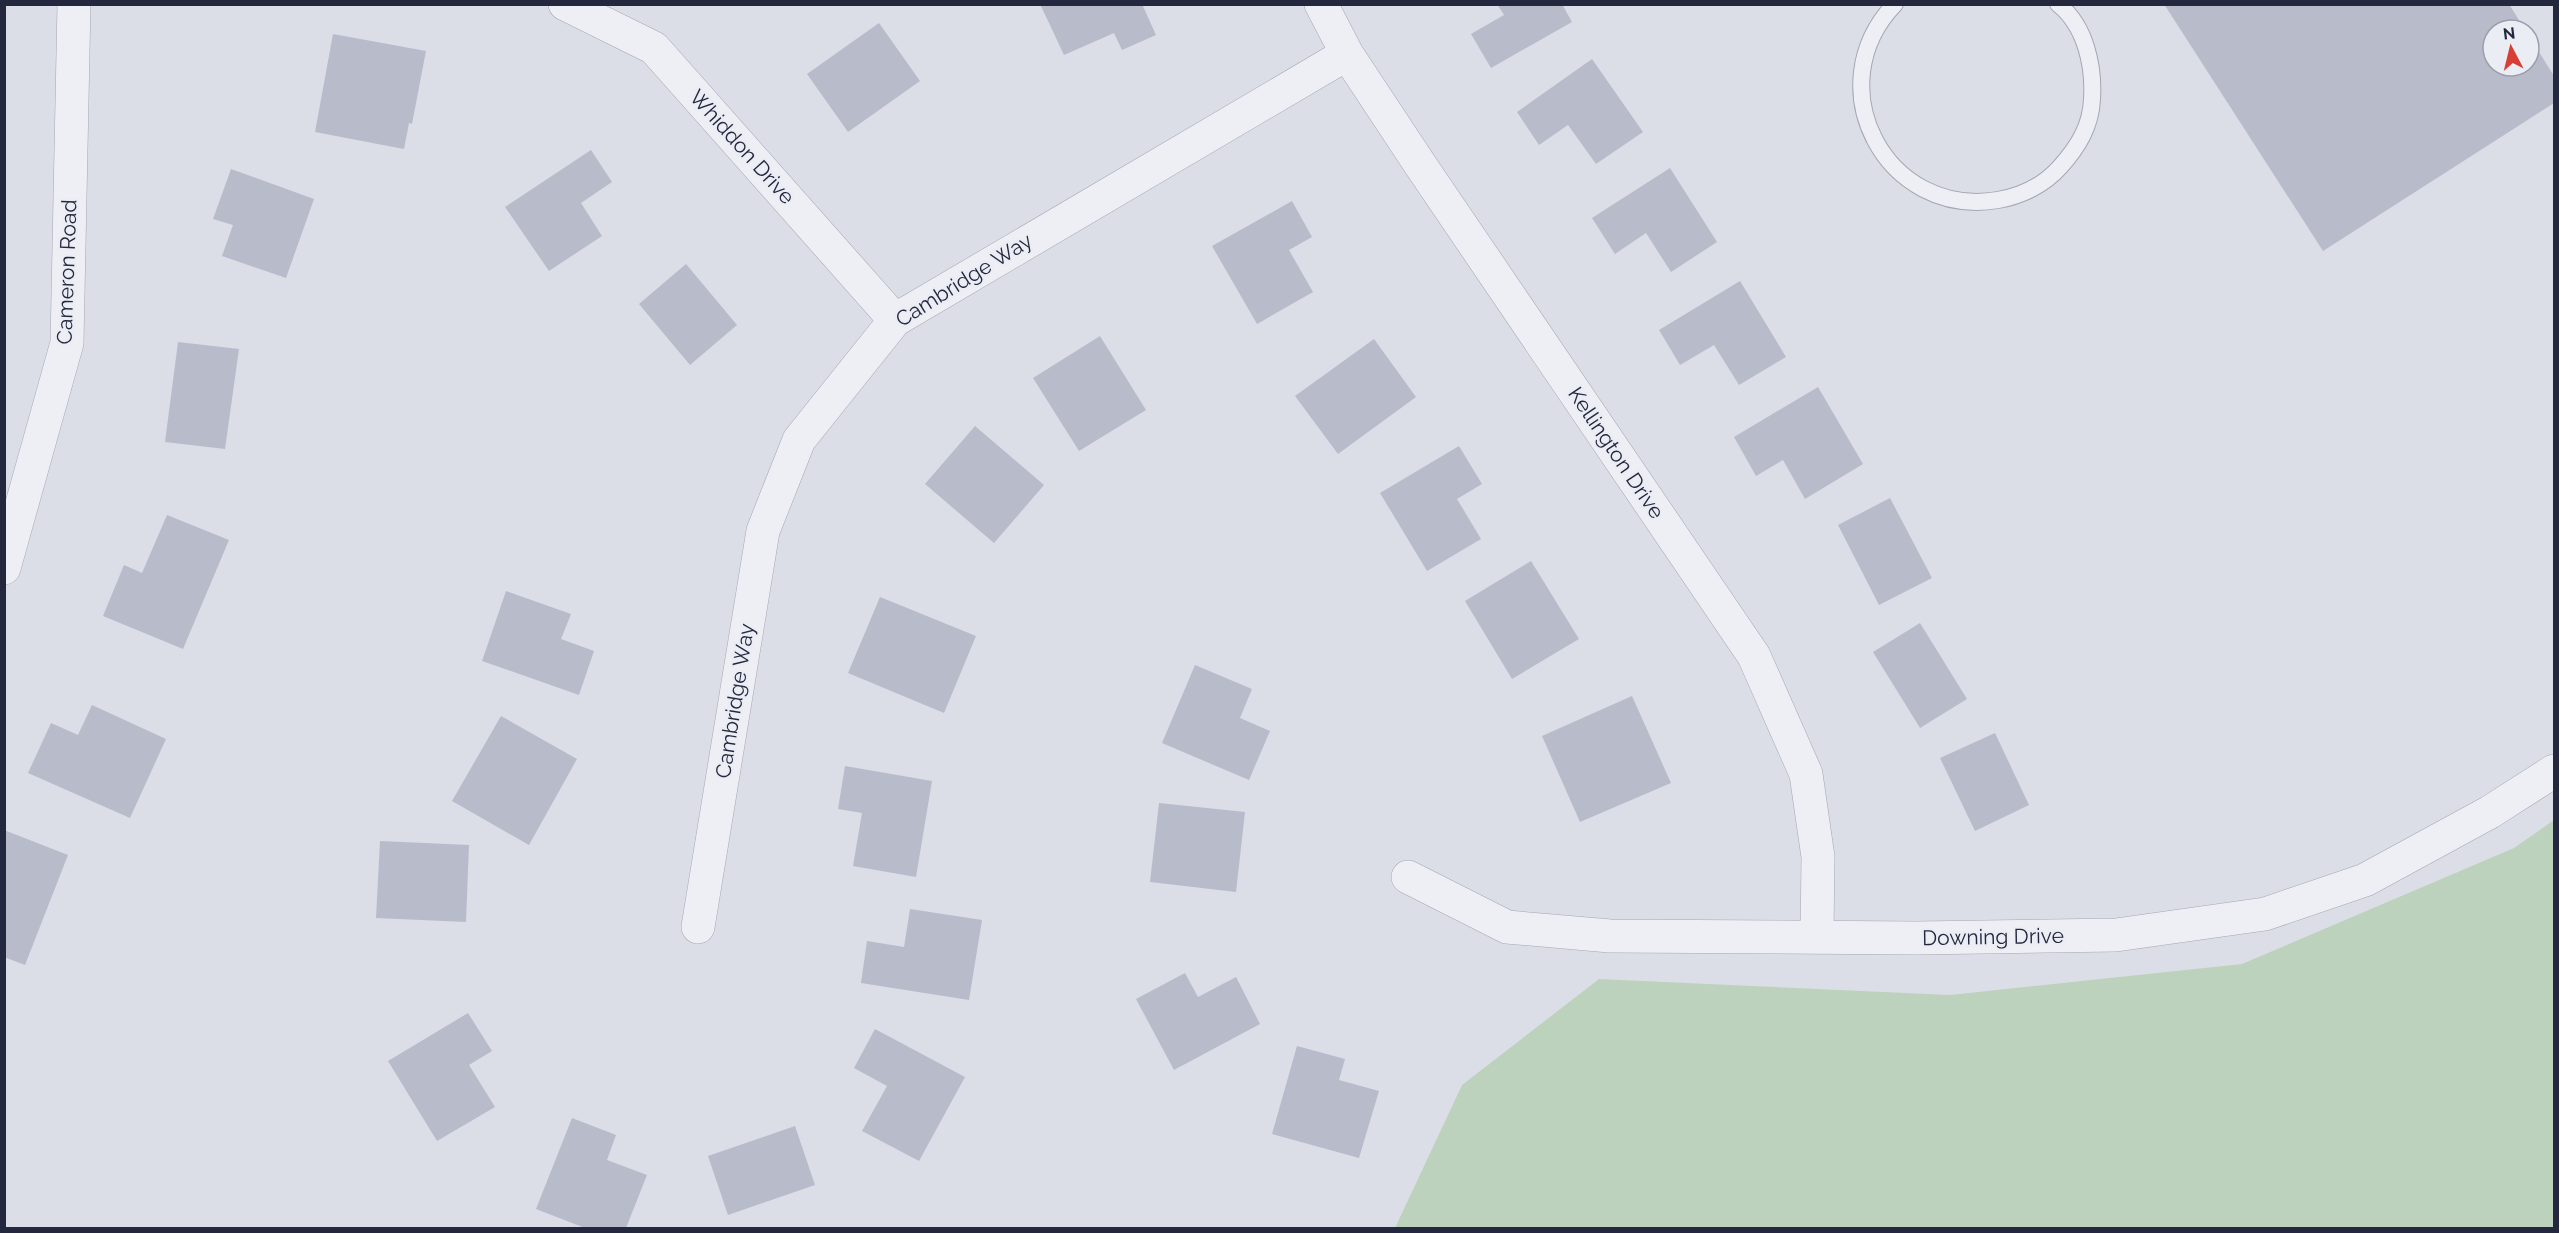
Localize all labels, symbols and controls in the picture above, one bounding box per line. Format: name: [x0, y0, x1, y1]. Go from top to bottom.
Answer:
north arrow: [2481, 18, 2541, 78]
text: N: [2502, 23, 2516, 44]
street label: Whiddon Drive: [685, 84, 800, 209]
street label: Cameron Road: [51, 199, 82, 345]
street label: Cambridge Way: [891, 228, 1037, 332]
street label: Kellington Drive: [1563, 382, 1670, 523]
street label: Cambridge Way: [710, 622, 759, 780]
street label: Downing Drive: [1922, 923, 2064, 950]

